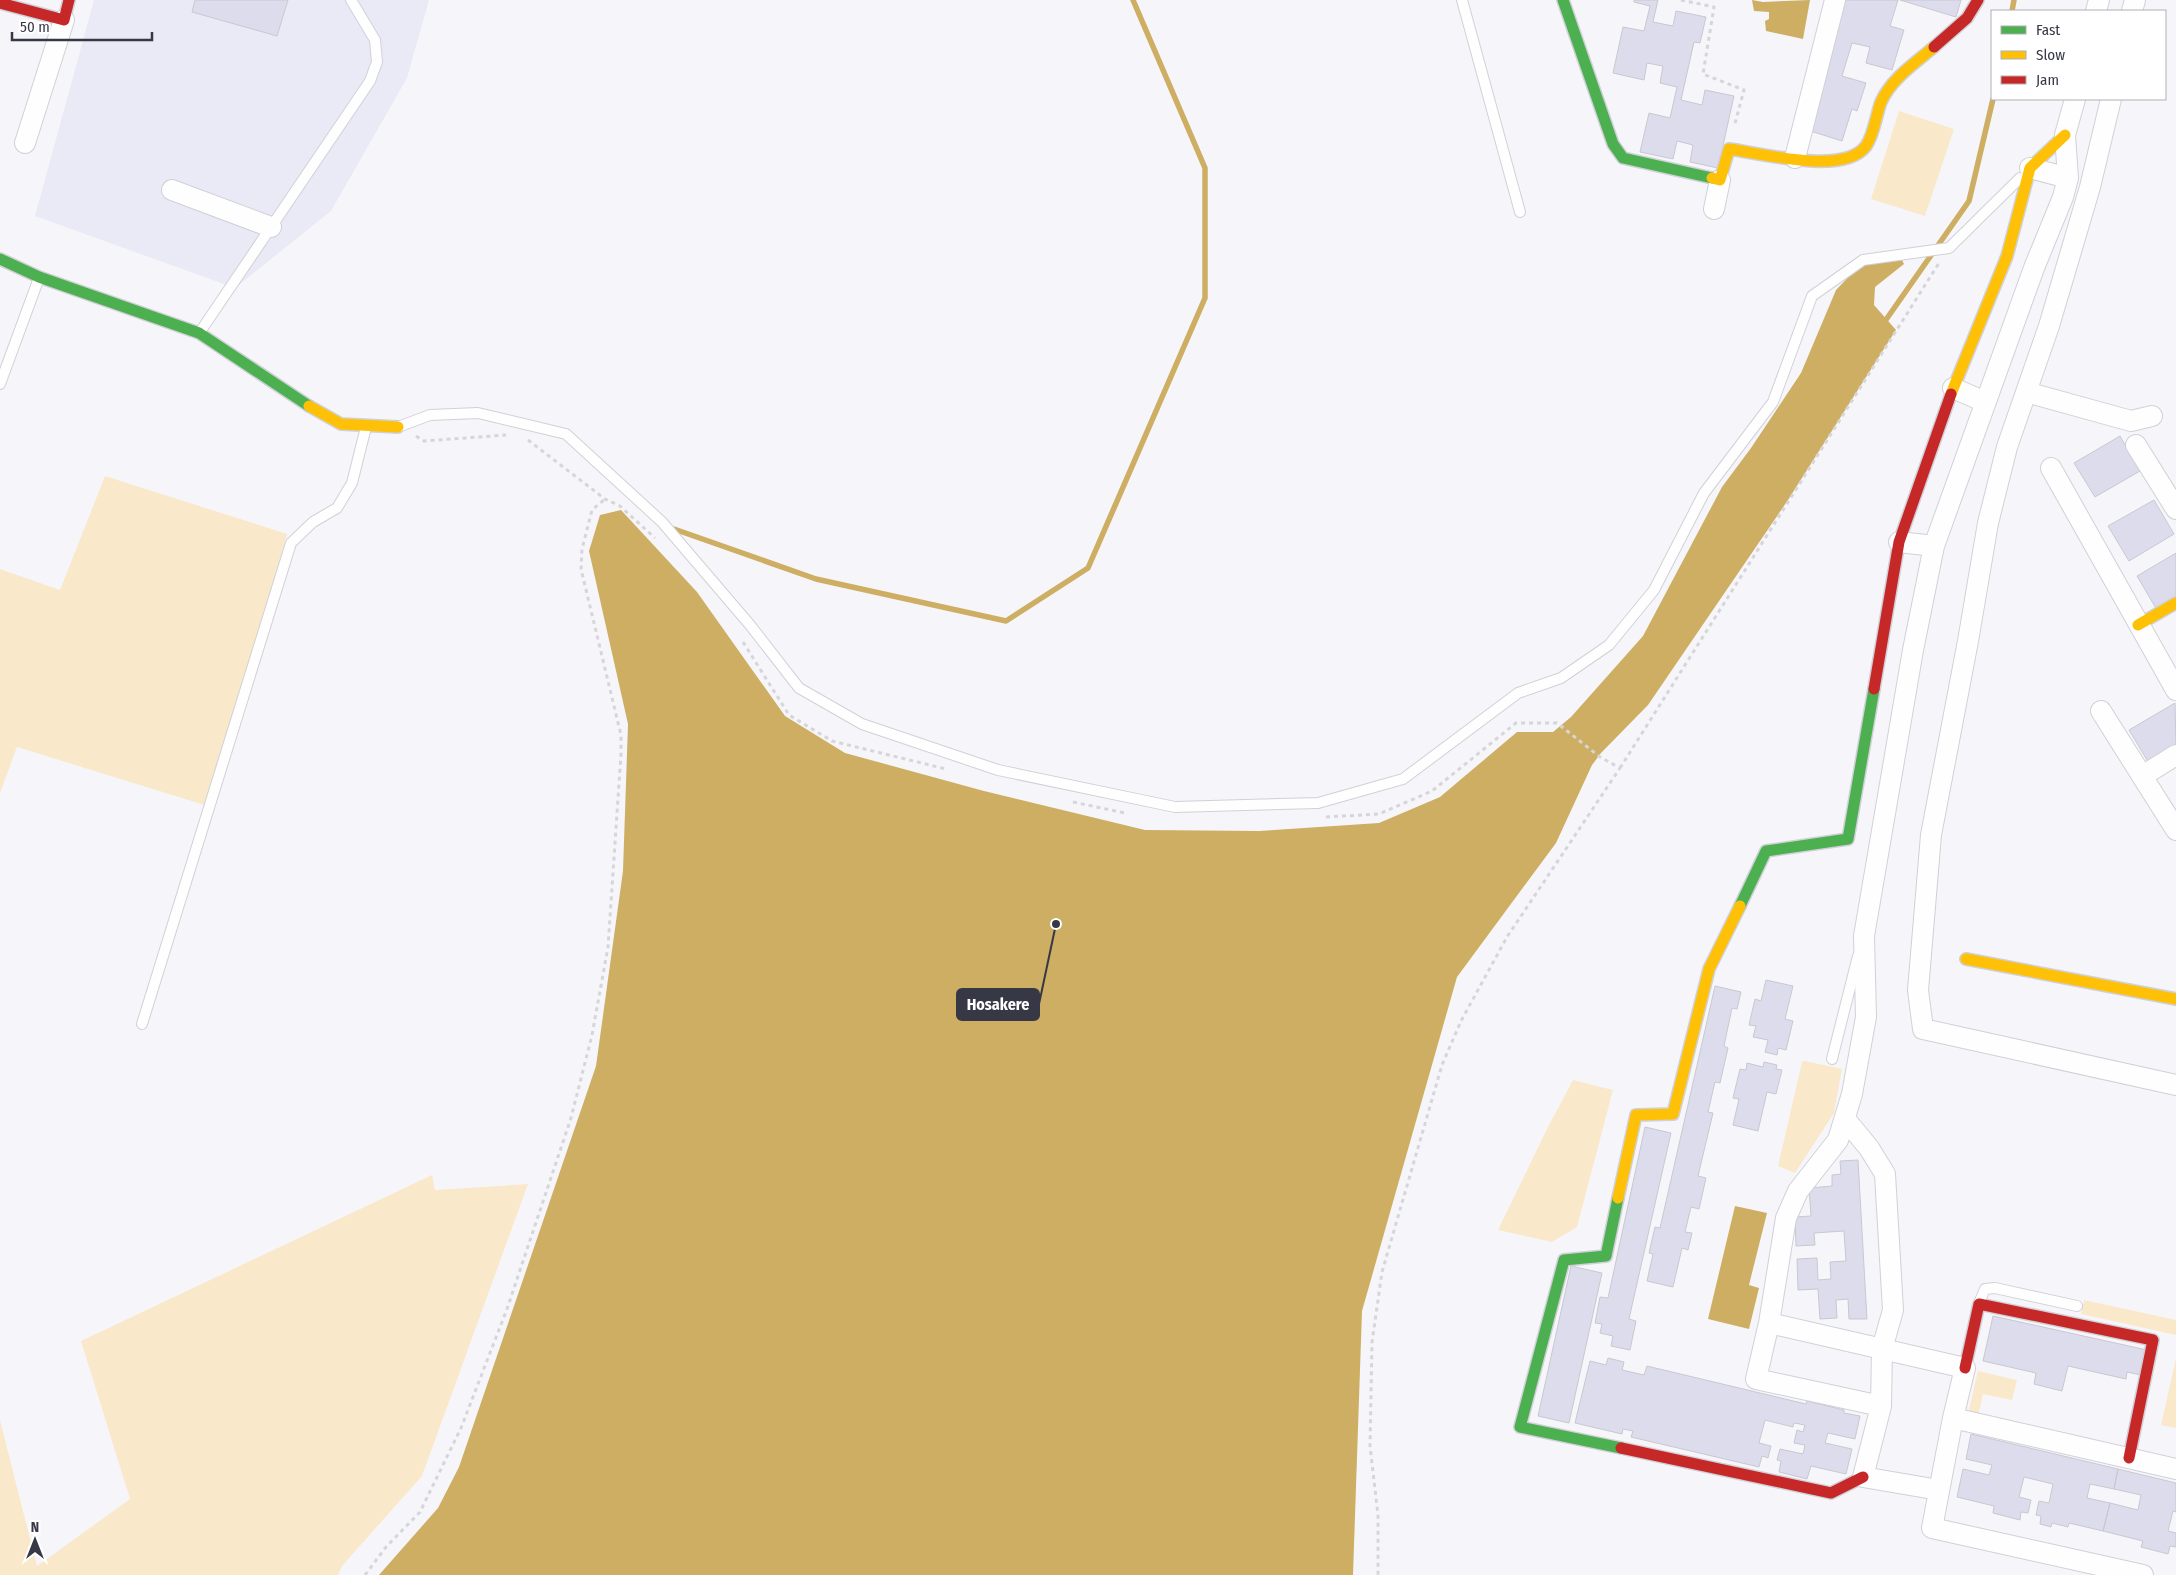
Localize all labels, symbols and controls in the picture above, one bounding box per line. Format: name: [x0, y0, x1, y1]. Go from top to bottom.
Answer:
scale bar: [12, 10, 152, 42]
legend: [1991, 10, 2166, 100]
text: 50 m: [20, 18, 50, 36]
text: Fast: [2036, 21, 2060, 39]
text: Slow: [2036, 46, 2065, 64]
text: Jam: [2036, 71, 2059, 89]
callout: Hosakere: [957, 989, 1039, 1020]
text: Hosakere: [967, 995, 1029, 1014]
north arrow: [10, 1515, 60, 1565]
text: N: [31, 1519, 39, 1536]

